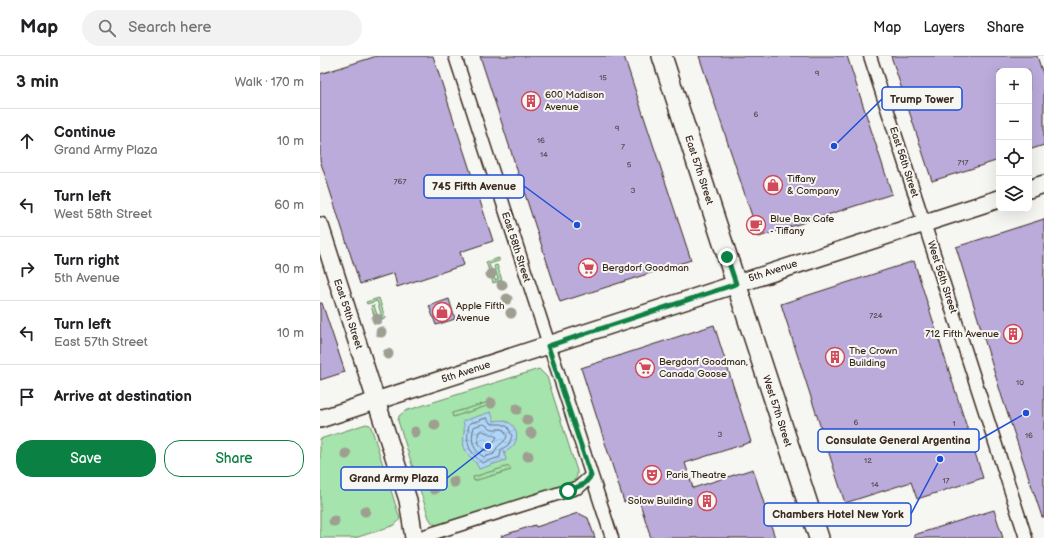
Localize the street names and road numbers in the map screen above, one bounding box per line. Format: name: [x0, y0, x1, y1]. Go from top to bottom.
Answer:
street label: East 56th Street: [887, 125, 921, 199]
street label: East 57th Street: [682, 134, 716, 206]
street label: East 58th Street: [499, 210, 533, 284]
street label: West 56th Street: [925, 239, 959, 315]
street label: 5th Avenue: [747, 257, 799, 285]
street label: East 59th Street: [331, 277, 365, 351]
street label: 5th Avenue: [440, 358, 492, 386]
street label: West 57th Street: [760, 374, 794, 448]

